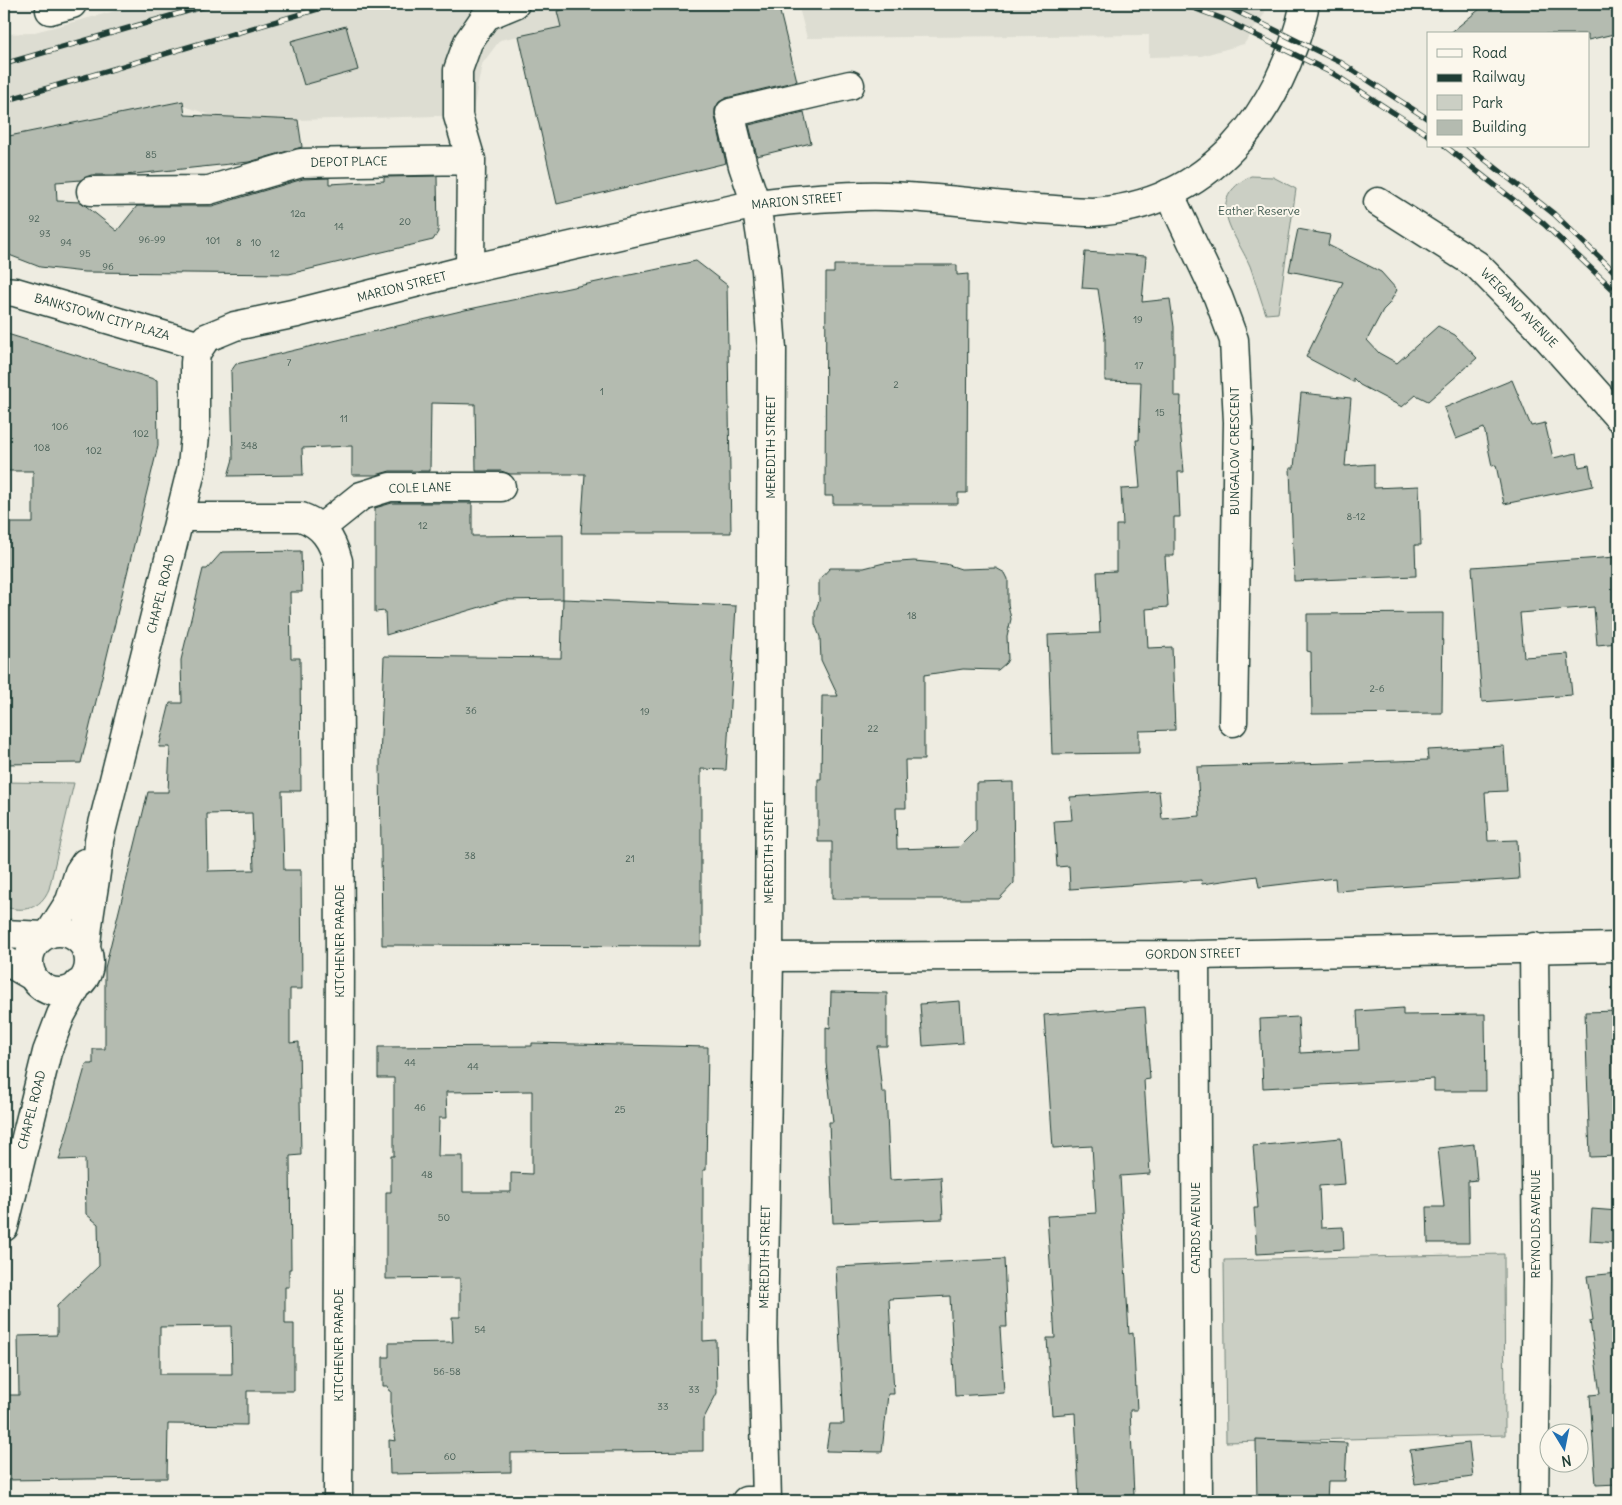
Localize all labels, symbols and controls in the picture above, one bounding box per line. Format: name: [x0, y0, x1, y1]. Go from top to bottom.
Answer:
legend: [1427, 32, 1590, 148]
text: Road: [1472, 43, 1507, 62]
text: Railway: [1472, 67, 1526, 86]
text: Park: [1472, 93, 1503, 112]
text: Building: [1472, 117, 1527, 136]
house number: 85: [145, 148, 157, 161]
street label: DEPOT PLACE: [310, 153, 388, 170]
street label: MARION STREET: [751, 189, 843, 212]
park label: Eather Reserve: [1218, 203, 1300, 218]
house number: 12a: [290, 207, 306, 220]
house number: 92: [28, 212, 40, 225]
house number: 20: [399, 215, 411, 228]
house number: 14: [334, 220, 344, 233]
house number: 93: [39, 227, 51, 240]
house number: 96-99: [138, 233, 166, 246]
house number: 101: [206, 234, 220, 247]
house number: 94: [60, 236, 72, 249]
house number: 8: [236, 236, 242, 249]
house number: 10: [251, 236, 261, 249]
house number: 95: [79, 247, 91, 260]
house number: 12: [270, 247, 280, 260]
house number: 96: [102, 260, 114, 273]
street label: WEIGAND AVENUE: [1478, 265, 1561, 350]
street label: MARION STREET: [356, 268, 448, 305]
street label: BANKSTOWN CITY PLAZA: [33, 290, 172, 343]
house number: 19: [1133, 313, 1143, 326]
house number: 7: [287, 356, 292, 369]
house number: 17: [1135, 359, 1144, 372]
house number: 2: [893, 378, 899, 391]
house number: 1: [600, 385, 604, 398]
street label: BUNGALOW CRESCENT: [1227, 387, 1242, 515]
street label: MEREDITH STREET: [763, 395, 778, 499]
house number: 15: [1155, 406, 1165, 419]
house number: 11: [340, 412, 348, 425]
house number: 106: [52, 420, 68, 433]
house number: 102: [133, 427, 150, 440]
house number: 348: [240, 439, 258, 452]
house number: 108: [34, 441, 50, 454]
house number: 102: [86, 444, 103, 457]
street label: COLE LANE: [388, 479, 452, 496]
house number: 8-12: [1346, 510, 1366, 523]
house number: 12: [418, 519, 428, 532]
street label: CHAPEL ROAD: [143, 553, 178, 635]
house number: 18: [907, 609, 917, 622]
house number: 2-6: [1369, 682, 1385, 695]
house number: 36: [465, 704, 477, 717]
house number: 19: [640, 705, 650, 718]
house number: 22: [868, 722, 879, 735]
street label: MEREDITH STREET: [761, 800, 776, 904]
house number: 38: [464, 849, 476, 862]
house number: 21: [625, 852, 635, 865]
street label: KITCHENER PARADE: [332, 884, 347, 998]
street label: GORDON STREET: [1145, 945, 1241, 962]
house number: 44: [404, 1056, 416, 1069]
house number: 44: [467, 1060, 479, 1073]
street label: CHAPEL ROAD: [14, 1069, 49, 1151]
house number: 46: [414, 1101, 426, 1114]
house number: 25: [614, 1103, 626, 1116]
house number: 48: [421, 1168, 433, 1181]
street label: REYNOLDS AVENUE: [1528, 1170, 1543, 1278]
street label: CAIRDS AVENUE: [1188, 1182, 1203, 1274]
street label: MEREDITH STREET: [756, 1205, 773, 1309]
house number: 50: [438, 1211, 450, 1224]
street label: KITCHENER PARADE: [331, 1288, 346, 1402]
house number: 54: [474, 1323, 486, 1336]
house number: 56-58: [433, 1365, 461, 1378]
house number: 33: [688, 1383, 700, 1396]
house number: 33: [657, 1400, 669, 1413]
north arrow: [1540, 1422, 1590, 1472]
house number: 60: [444, 1450, 456, 1463]
text: N: [1560, 1451, 1573, 1471]

